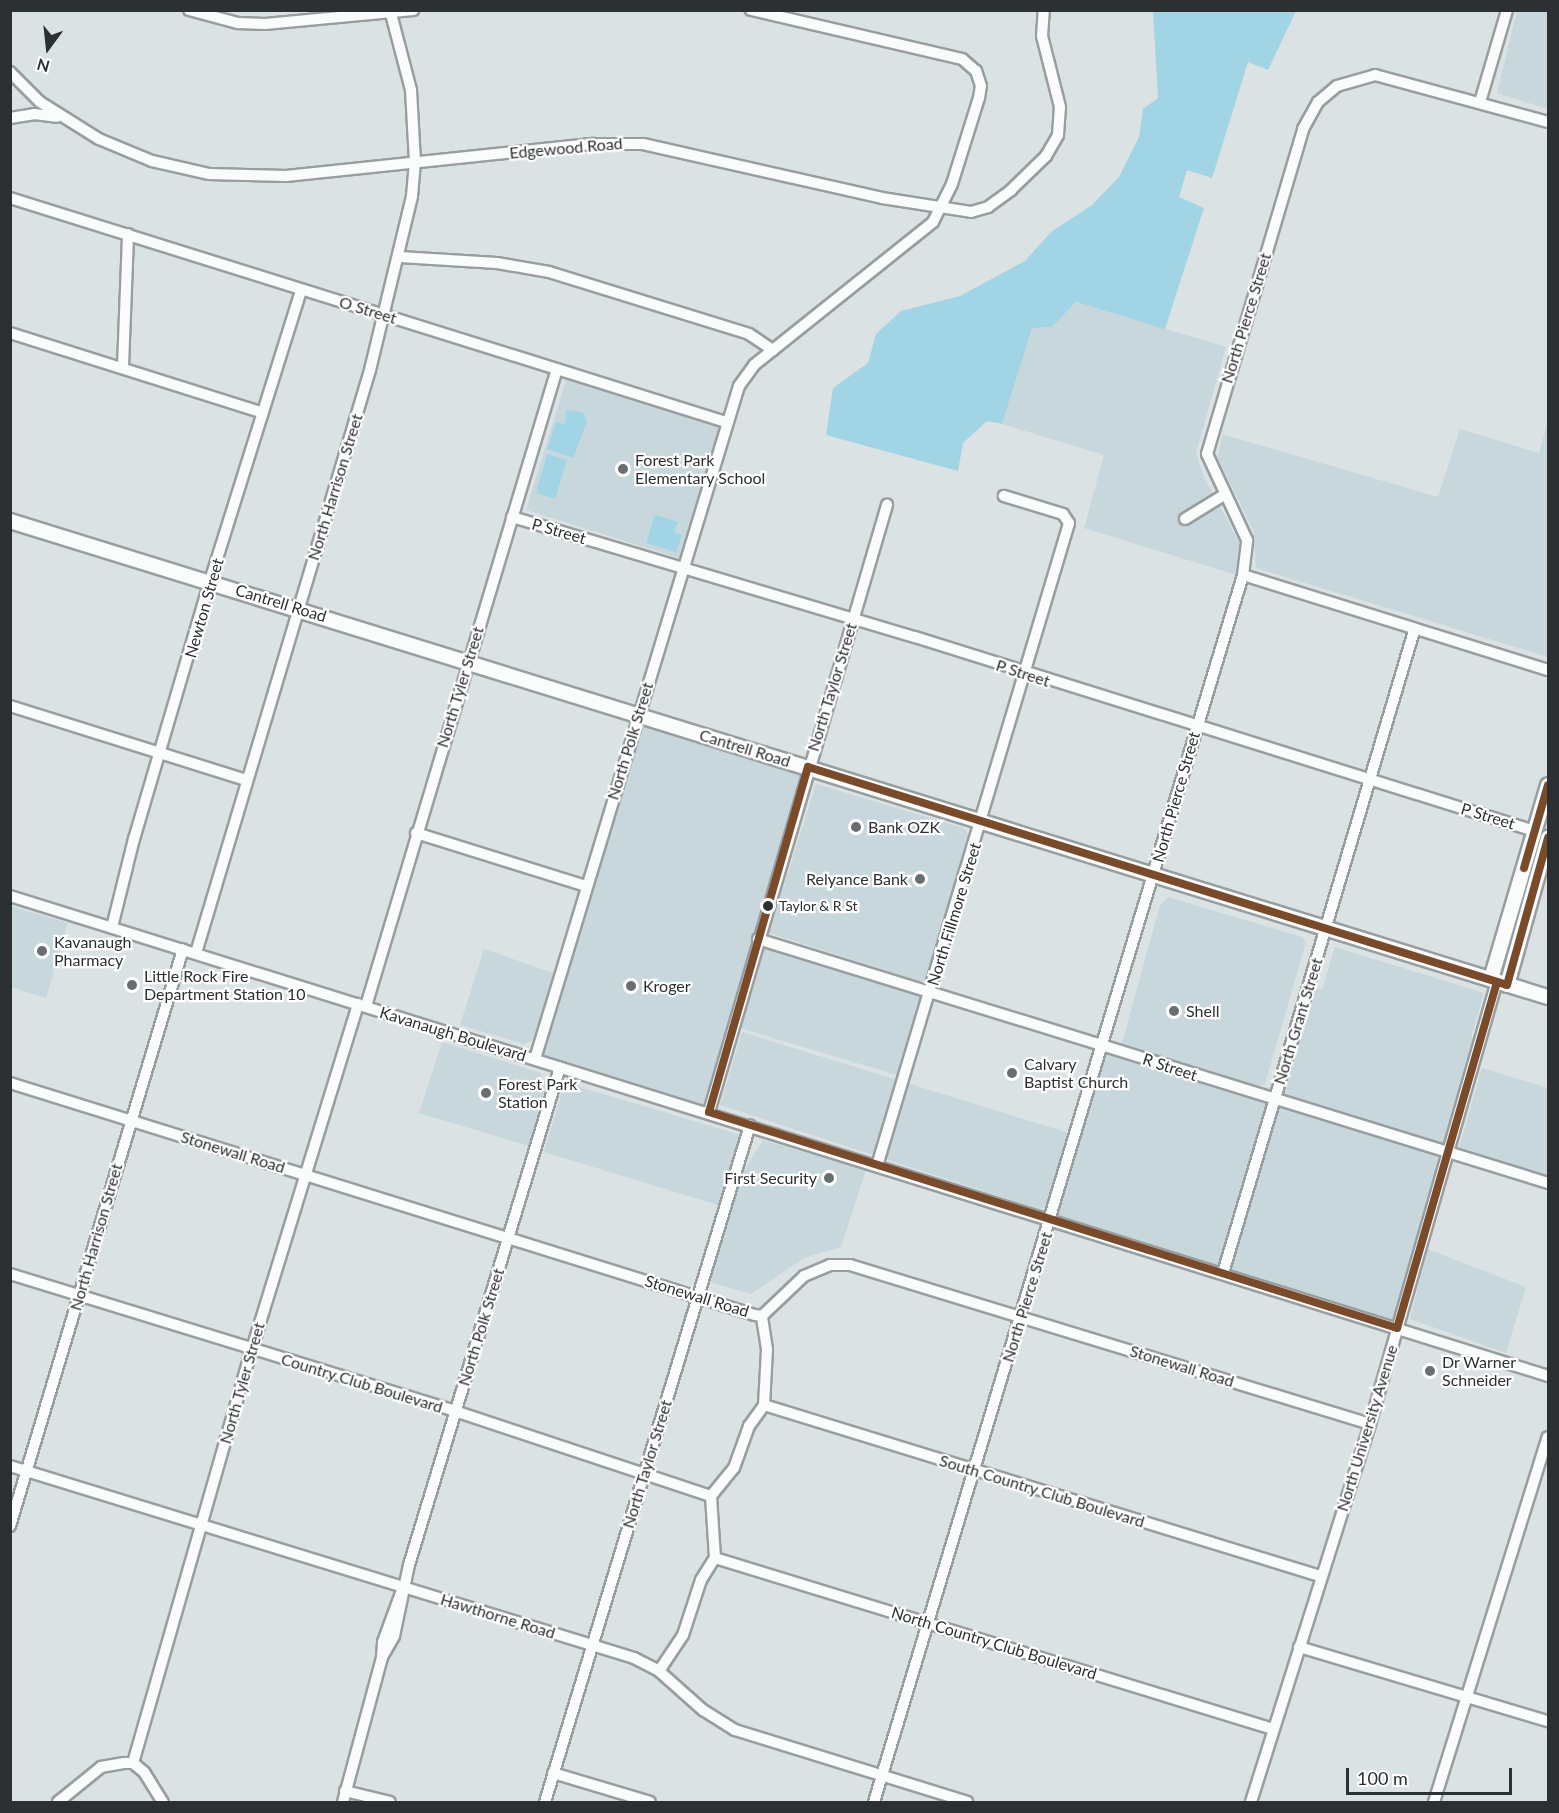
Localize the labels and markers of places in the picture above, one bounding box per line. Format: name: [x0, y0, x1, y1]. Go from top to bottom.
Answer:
place label: Forest Park Elementary School: [635, 450, 766, 488]
marker: Forest Park Elementary School: [616, 462, 630, 476]
place label: Bank OZK: [868, 817, 940, 837]
marker: Bank OZK: [849, 820, 863, 834]
place label: Relyance Bank: [806, 869, 908, 889]
marker: Relyance Bank: [913, 872, 927, 886]
place label: Taylor & R St: [779, 898, 858, 914]
marker: Taylor & R St: [762, 900, 774, 912]
place label: Kavanaugh Pharmacy: [54, 932, 131, 970]
marker: Kavanaugh Pharmacy: [35, 944, 49, 958]
place label: Little Rock Fire Department Station 10: [144, 966, 306, 1004]
place label: Kroger: [643, 976, 691, 996]
marker: Little Rock Fire Department Station 10: [125, 978, 139, 992]
marker: Kroger: [624, 979, 638, 993]
place label: Shell: [1186, 1001, 1219, 1021]
marker: Shell: [1167, 1004, 1181, 1018]
place label: Calvary Baptist Church: [1024, 1054, 1128, 1092]
marker: Calvary Baptist Church: [1005, 1066, 1019, 1080]
place label: Forest Park Station: [498, 1074, 577, 1112]
marker: Forest Park Station: [479, 1086, 493, 1100]
place label: First Security: [724, 1168, 817, 1188]
marker: First Security: [822, 1171, 836, 1185]
place label: Dr Warner Schneider: [1442, 1352, 1517, 1390]
marker: Dr Warner Schneider: [1423, 1364, 1437, 1378]

